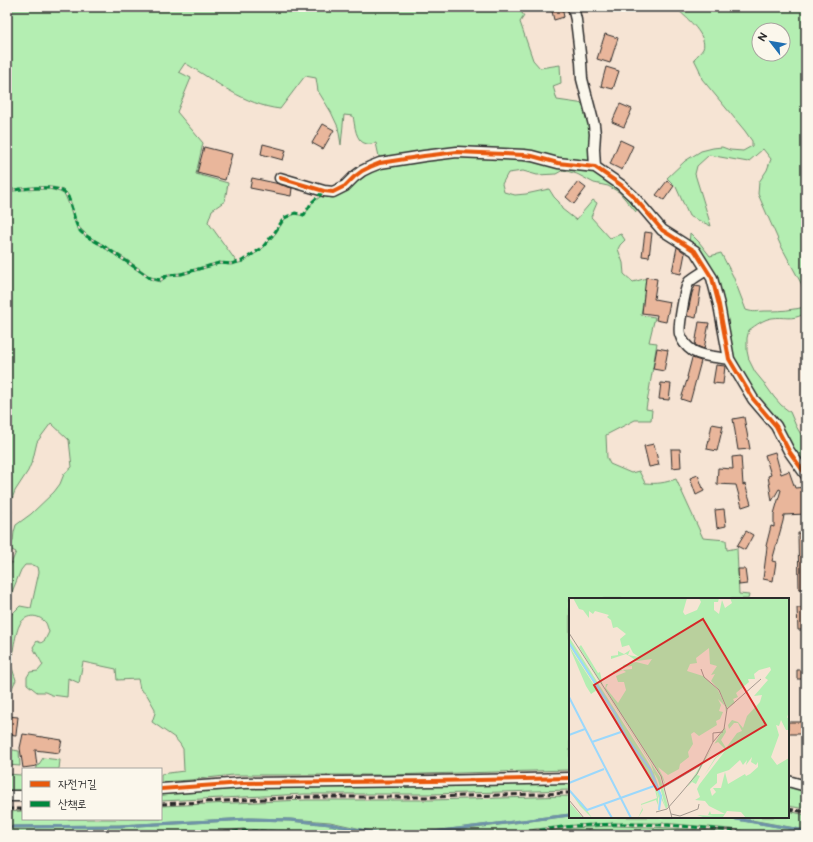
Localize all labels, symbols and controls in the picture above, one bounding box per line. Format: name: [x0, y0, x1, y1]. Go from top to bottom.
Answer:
north arrow: [751, 22, 791, 62]
text: N: [755, 30, 771, 44]
inset map: [569, 598, 789, 818]
legend: [22, 768, 162, 820]
text: 자전거길: [58, 777, 97, 792]
text: 산책로: [58, 797, 87, 812]

